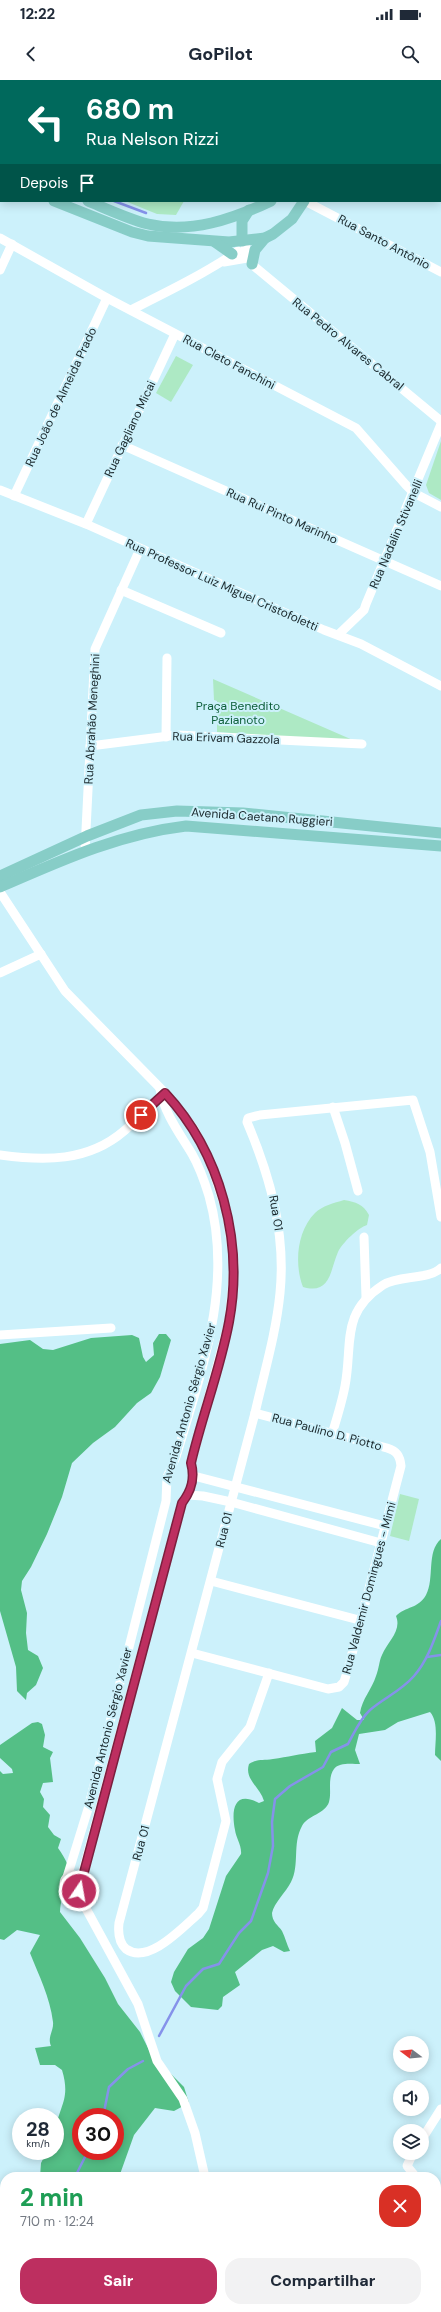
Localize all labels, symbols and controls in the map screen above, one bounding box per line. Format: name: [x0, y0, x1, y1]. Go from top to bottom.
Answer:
text: 12:22: [20, 4, 55, 24]
text: GoPilot: [188, 42, 253, 66]
icon: back: [20, 43, 42, 65]
icon: search: [399, 43, 421, 65]
text: 680 m: [86, 91, 174, 128]
icon: left: [20, 96, 72, 148]
text: Rua Nelson Rizzi: [86, 127, 219, 151]
icon: arrive: [76, 172, 98, 194]
text: Depois: [20, 173, 68, 193]
street label: Rua Santo Antônio: [335, 211, 433, 273]
street label: Rua Pedro Alvares Cabral: [289, 294, 407, 394]
street label: Rua João de Almeida Prado: [22, 325, 100, 469]
street label: Rua Cleto Fanchini: [180, 331, 278, 393]
street label: Rua Gagliano Micai: [101, 378, 159, 480]
street label: Rua Nadalin Stivanelli: [366, 477, 426, 591]
street label: Rua Rui Pinto Marinho: [224, 484, 340, 548]
street label: Rua Professor Luiz Miguel Cristofoletti: [123, 535, 321, 635]
street label: Rua Abrahão Meneghini: [81, 653, 103, 785]
park label: Praça Benedito Pazianoto: [196, 698, 280, 728]
street label: Rua Erivam Gazzola: [172, 728, 280, 748]
street label: Avenida Caetano Ruggieri: [191, 804, 333, 830]
pin: [124, 1098, 158, 1132]
icon: arrive: [130, 1104, 152, 1126]
street label: Rua 01: [265, 1194, 287, 1232]
street label: Avenida Antonio Sérgio Xavier: [159, 1321, 220, 1485]
street label: Rua Paulino D. Piotto: [270, 1410, 384, 1454]
street label: Rua Valdemir Domingues - Mimi: [338, 1500, 400, 1676]
street label: Rua 01: [212, 1511, 236, 1549]
street label: Avenida Antonio Sérgio Xavier: [80, 1645, 136, 1810]
street label: Rua 01: [129, 1824, 153, 1862]
position arrow: [58, 1870, 100, 1912]
north arrow: [393, 2036, 429, 2072]
map controls: [393, 2036, 429, 2160]
button: sound: [393, 2080, 429, 2116]
speed limit sign: 30: [72, 2108, 124, 2160]
text: 28: [26, 2116, 50, 2142]
button: layers: [393, 2124, 429, 2160]
text: km/h: [26, 2137, 50, 2150]
text: 2 min: [20, 2182, 84, 2213]
button: close: [379, 2185, 421, 2227]
text: 710 m · 12:24: [20, 2213, 94, 2230]
button: Sair: [20, 2258, 217, 2304]
button: Compartilhar: [225, 2258, 421, 2304]

